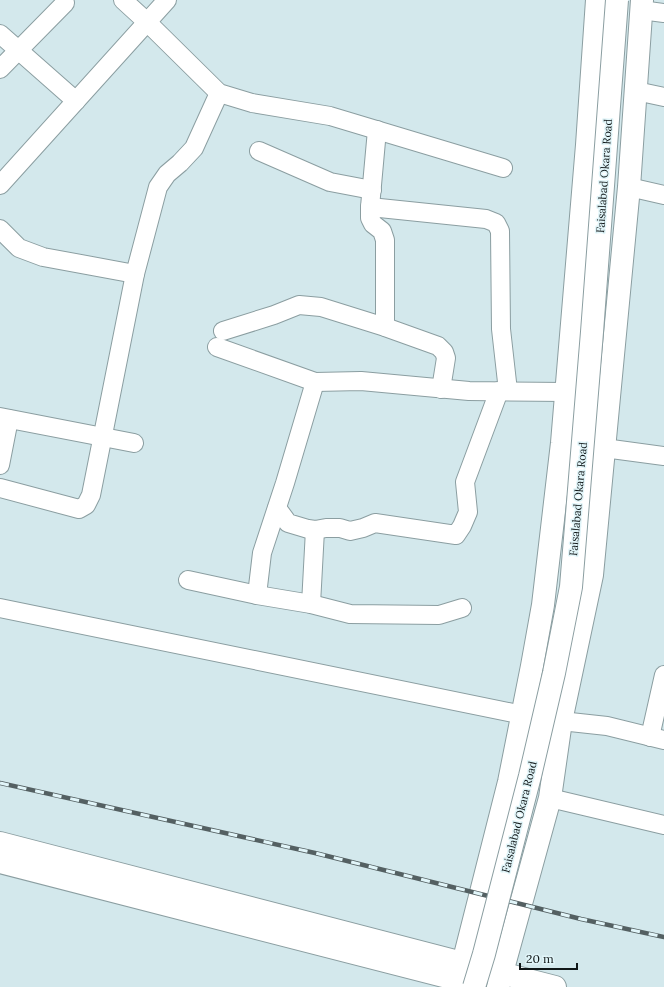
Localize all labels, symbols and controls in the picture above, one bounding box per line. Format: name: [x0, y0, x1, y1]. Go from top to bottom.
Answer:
street label: Faisalabad Okara Road: [593, 118, 615, 234]
street label: Faisalabad Okara Road: [566, 441, 590, 557]
street label: Faisalabad Okara Road: [498, 759, 540, 874]
scale bar: [520, 945, 577, 971]
text: 20 m: [526, 951, 554, 966]

